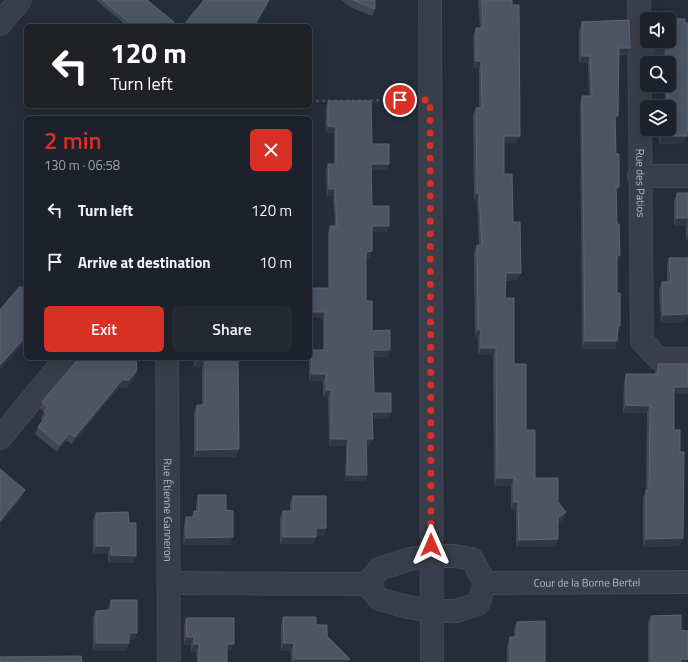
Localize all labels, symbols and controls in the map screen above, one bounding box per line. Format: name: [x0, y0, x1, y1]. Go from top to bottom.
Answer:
map controls: [640, 12, 676, 136]
button: sound: [640, 12, 676, 48]
text: 120 m: [110, 31, 187, 74]
icon: left: [44, 40, 96, 92]
button: search: [640, 56, 676, 92]
text: Turn left: [110, 70, 173, 97]
pin: [383, 83, 417, 117]
icon: arrive: [389, 89, 411, 111]
button: layers: [640, 100, 676, 136]
text: 2 min: [44, 122, 102, 158]
button: close: [250, 129, 292, 171]
street label: Rue des Patios: [632, 149, 649, 217]
text: 130 m · 06:58: [44, 155, 120, 175]
icon: left: [44, 199, 66, 221]
text: Turn left: [78, 199, 133, 222]
text: 120 m: [251, 199, 292, 222]
icon: arrive: [44, 251, 66, 273]
text: Arrive at destination: [78, 251, 211, 274]
text: 10 m: [259, 251, 292, 274]
button: Exit: [44, 306, 164, 352]
button: Share: [172, 306, 292, 352]
street label: Rue Étienne Ganneron: [160, 458, 176, 562]
position arrow: [410, 524, 452, 566]
street label: Cour de la Borne Bertel: [534, 574, 640, 591]

